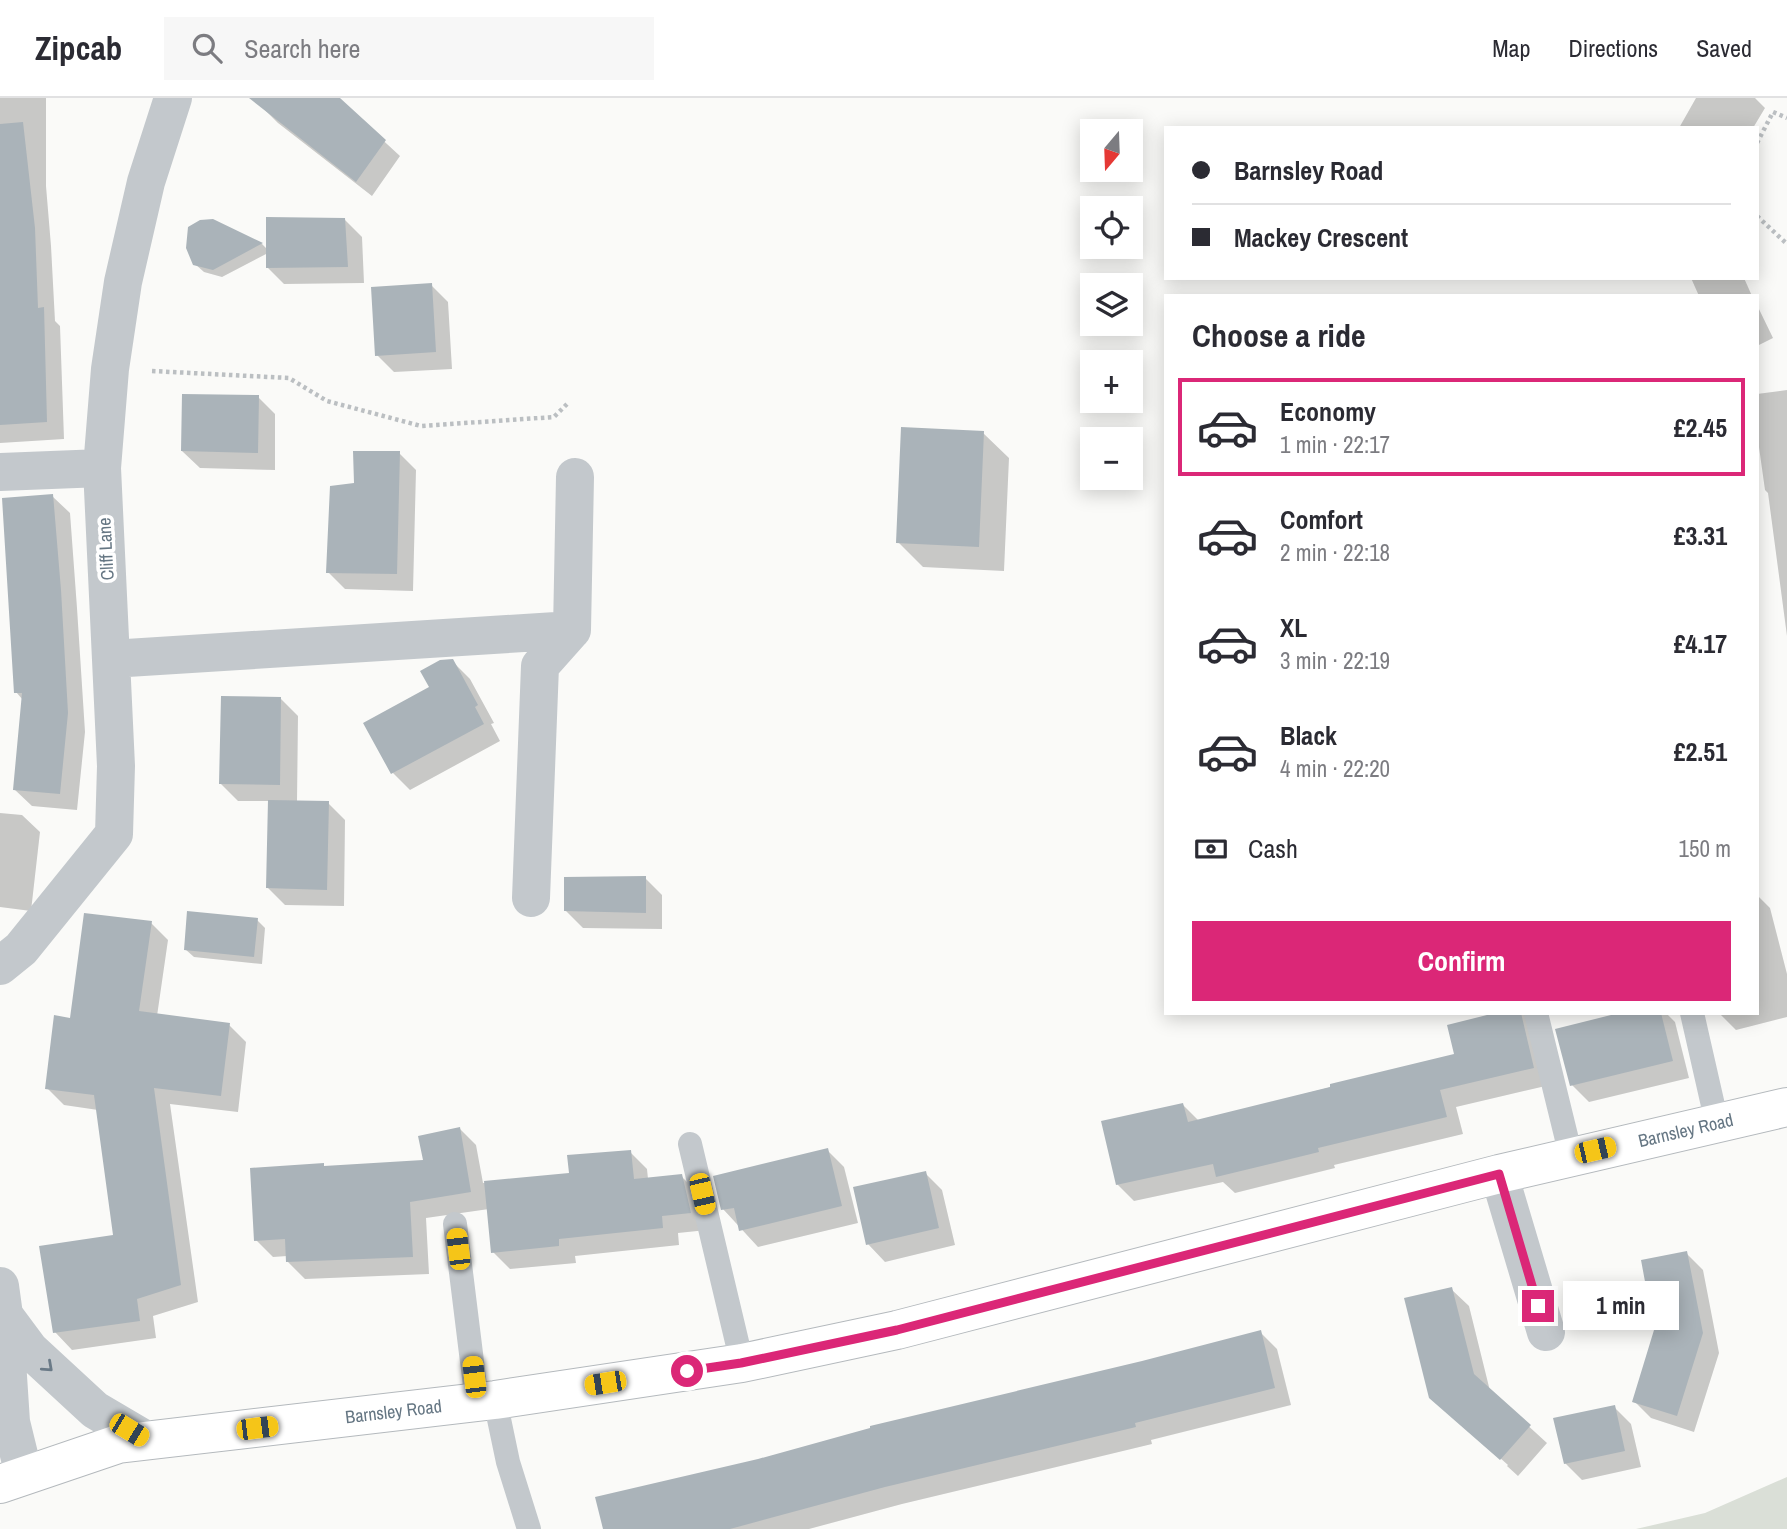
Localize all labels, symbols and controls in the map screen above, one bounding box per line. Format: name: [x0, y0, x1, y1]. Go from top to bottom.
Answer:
search box: [164, 17, 654, 80]
text: Zipcab: [35, 26, 122, 70]
icon: search: [188, 29, 226, 67]
text: Search here: [244, 31, 360, 66]
text: Map: [1492, 32, 1530, 64]
text: Directions: [1568, 32, 1658, 64]
text: Saved: [1696, 32, 1752, 64]
north arrow: [1080, 119, 1143, 182]
map controls: [1080, 119, 1143, 490]
text: Barnsley Road: [1234, 153, 1383, 188]
button: locate: [1080, 196, 1143, 259]
text: Mackey Crescent: [1234, 220, 1408, 255]
button: layers: [1080, 273, 1143, 336]
text: Choose a ride: [1192, 314, 1366, 357]
button: +: [1080, 350, 1143, 413]
text: Economy: [1280, 394, 1376, 429]
icon: car: [1196, 396, 1259, 459]
text: £2.45: [1674, 410, 1727, 445]
button: −: [1080, 427, 1143, 490]
text: 1 min · 22:17: [1280, 429, 1390, 460]
text: Comfort: [1280, 502, 1363, 537]
icon: car: [1196, 504, 1259, 567]
street label: Cliff Lane: [91, 517, 120, 581]
text: £3.31: [1674, 518, 1727, 553]
text: 2 min · 22:18: [1280, 537, 1390, 568]
text: XL: [1280, 610, 1307, 645]
icon: car: [1196, 612, 1259, 675]
text: £4.17: [1674, 626, 1727, 661]
text: 3 min · 22:19: [1280, 645, 1390, 676]
text: Black: [1280, 718, 1337, 753]
icon: car: [1196, 720, 1259, 783]
text: £2.51: [1674, 734, 1727, 769]
text: 4 min · 22:20: [1280, 753, 1390, 784]
icon: cash: [1192, 830, 1230, 868]
text: Cash: [1248, 831, 1298, 866]
text: 150 m: [1679, 833, 1731, 864]
button: Confirm: [1192, 921, 1731, 1001]
street label: Barnsley Road: [1636, 1107, 1736, 1153]
car: [1573, 1135, 1618, 1165]
car: [688, 1171, 717, 1217]
car: [446, 1227, 471, 1271]
callout: 1 min: [1562, 1282, 1678, 1330]
route end: [1522, 1290, 1554, 1322]
text: 1 min: [1596, 1290, 1646, 1321]
car: [462, 1355, 487, 1399]
route start: [671, 1355, 703, 1387]
one-way arrow: [40, 1359, 53, 1371]
car: [583, 1369, 628, 1397]
street label: Barnsley Road: [344, 1393, 443, 1429]
car: [106, 1410, 153, 1450]
car: [235, 1415, 280, 1441]

